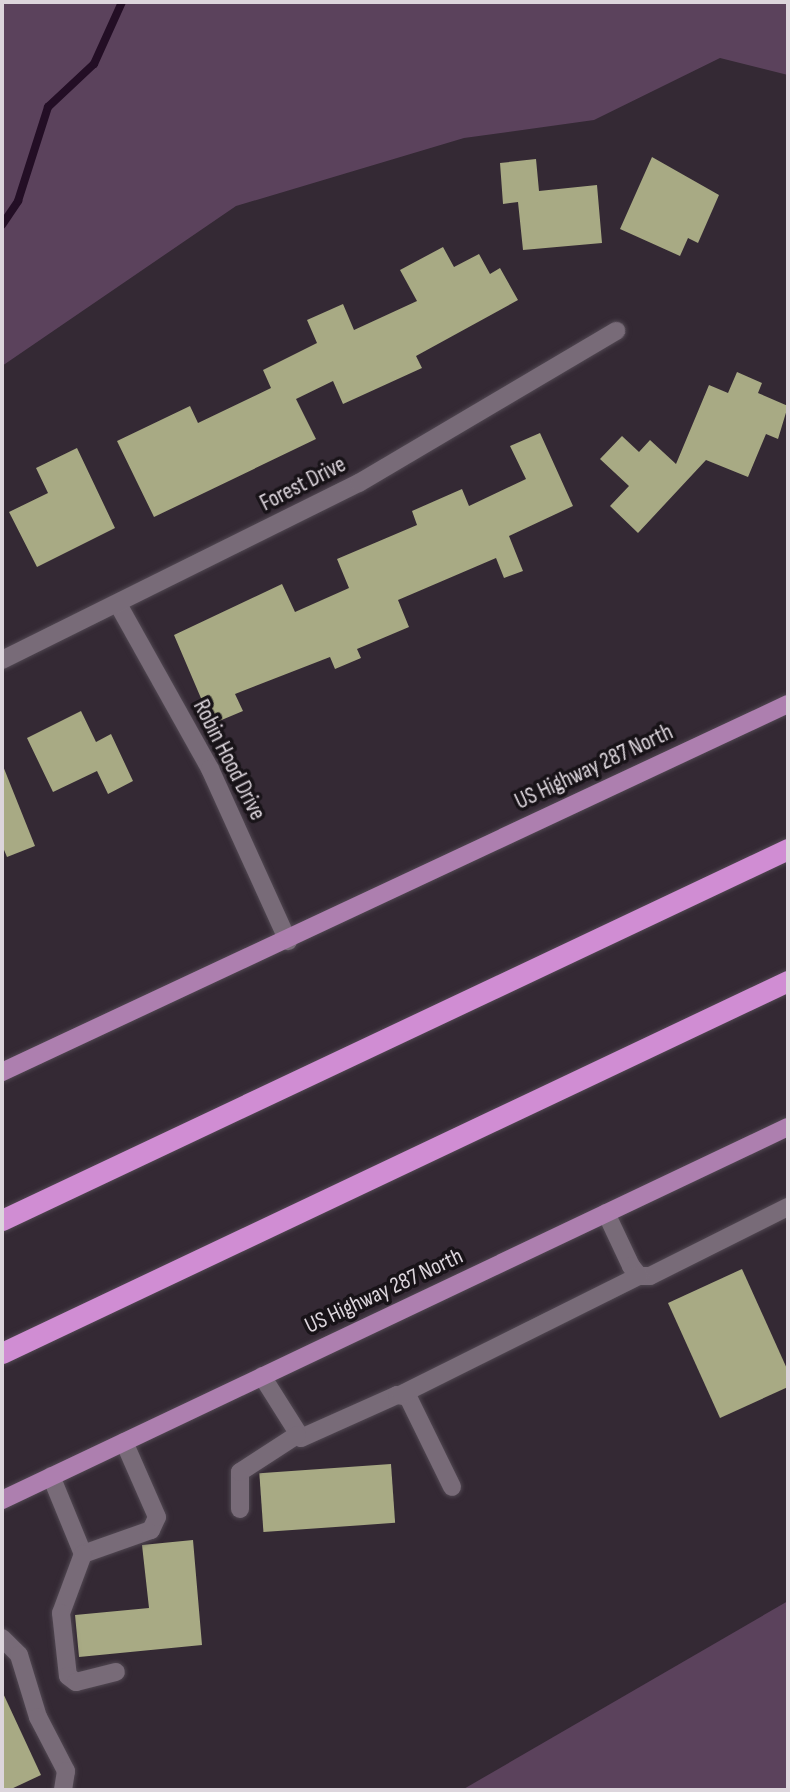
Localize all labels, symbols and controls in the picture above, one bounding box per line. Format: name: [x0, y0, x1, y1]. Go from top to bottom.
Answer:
street label: Forest Drive: [256, 451, 350, 517]
street label: Robin Hood Drive: [187, 695, 271, 825]
street label: US Highway 287 North: [511, 718, 677, 816]
street label: US Highway 287 North: [301, 1242, 467, 1340]

